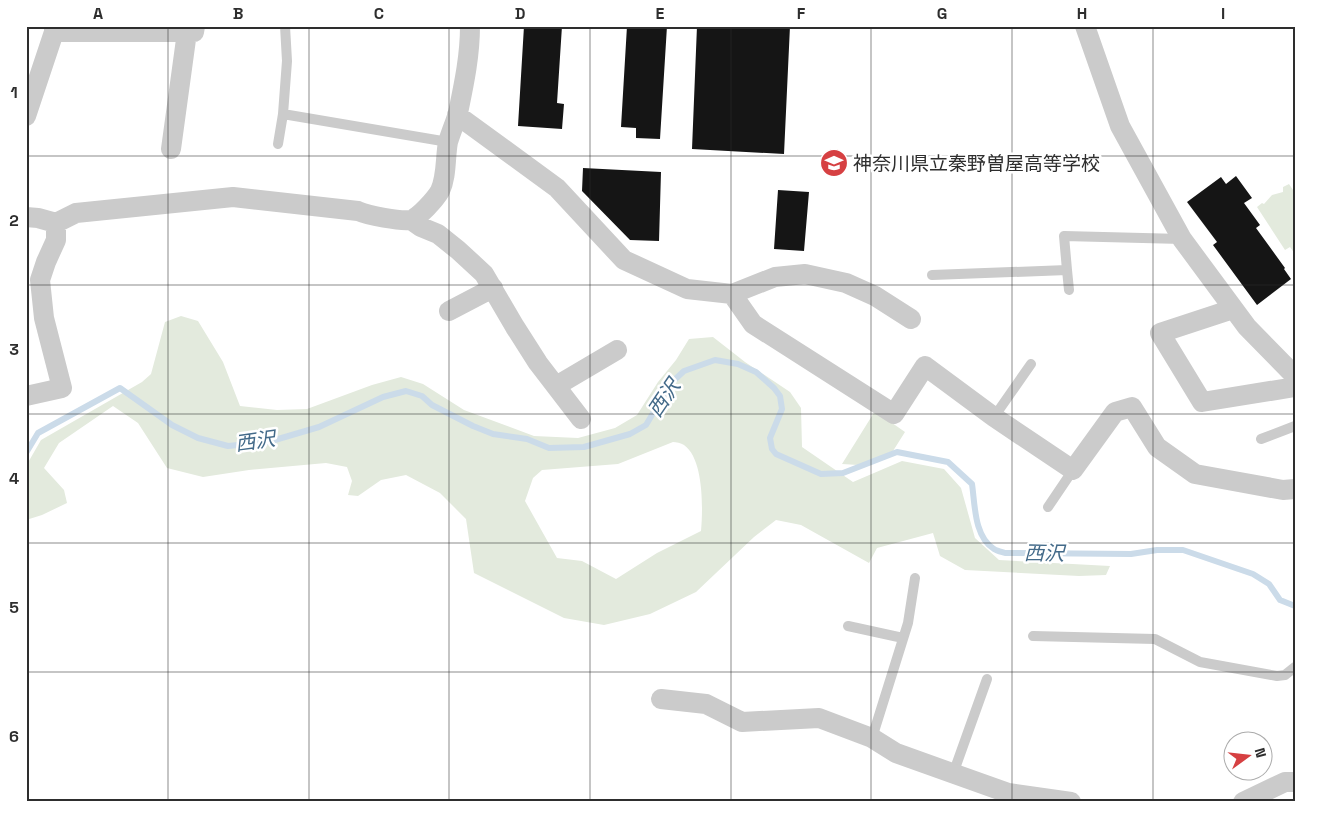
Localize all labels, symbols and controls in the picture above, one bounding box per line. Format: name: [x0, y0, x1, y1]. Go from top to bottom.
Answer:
text: A: [93, 3, 103, 24]
text: B: [233, 3, 243, 24]
text: C: [374, 3, 384, 24]
text: D: [515, 3, 525, 24]
text: E: [656, 3, 665, 24]
text: F: [797, 3, 806, 24]
text: G: [937, 3, 947, 24]
text: H: [1077, 3, 1087, 24]
text: I: [1221, 3, 1225, 24]
text: 1: [10, 82, 18, 103]
school or university icon: 神奈川県立秦野曽屋高等学校: [819, 148, 849, 178]
place label: 神奈川県立秦野曽屋高等学校: [853, 151, 1100, 176]
text: 2: [9, 210, 19, 231]
text: 3: [9, 339, 19, 360]
water label: 西沢: [642, 372, 688, 422]
water label: 西沢: [233, 425, 280, 457]
text: 4: [9, 468, 19, 489]
water label: 西沢: [1024, 540, 1067, 566]
text: 5: [9, 597, 19, 618]
text: 6: [9, 726, 19, 747]
north arrow: [1224, 730, 1274, 780]
text: N: [1251, 746, 1270, 760]

